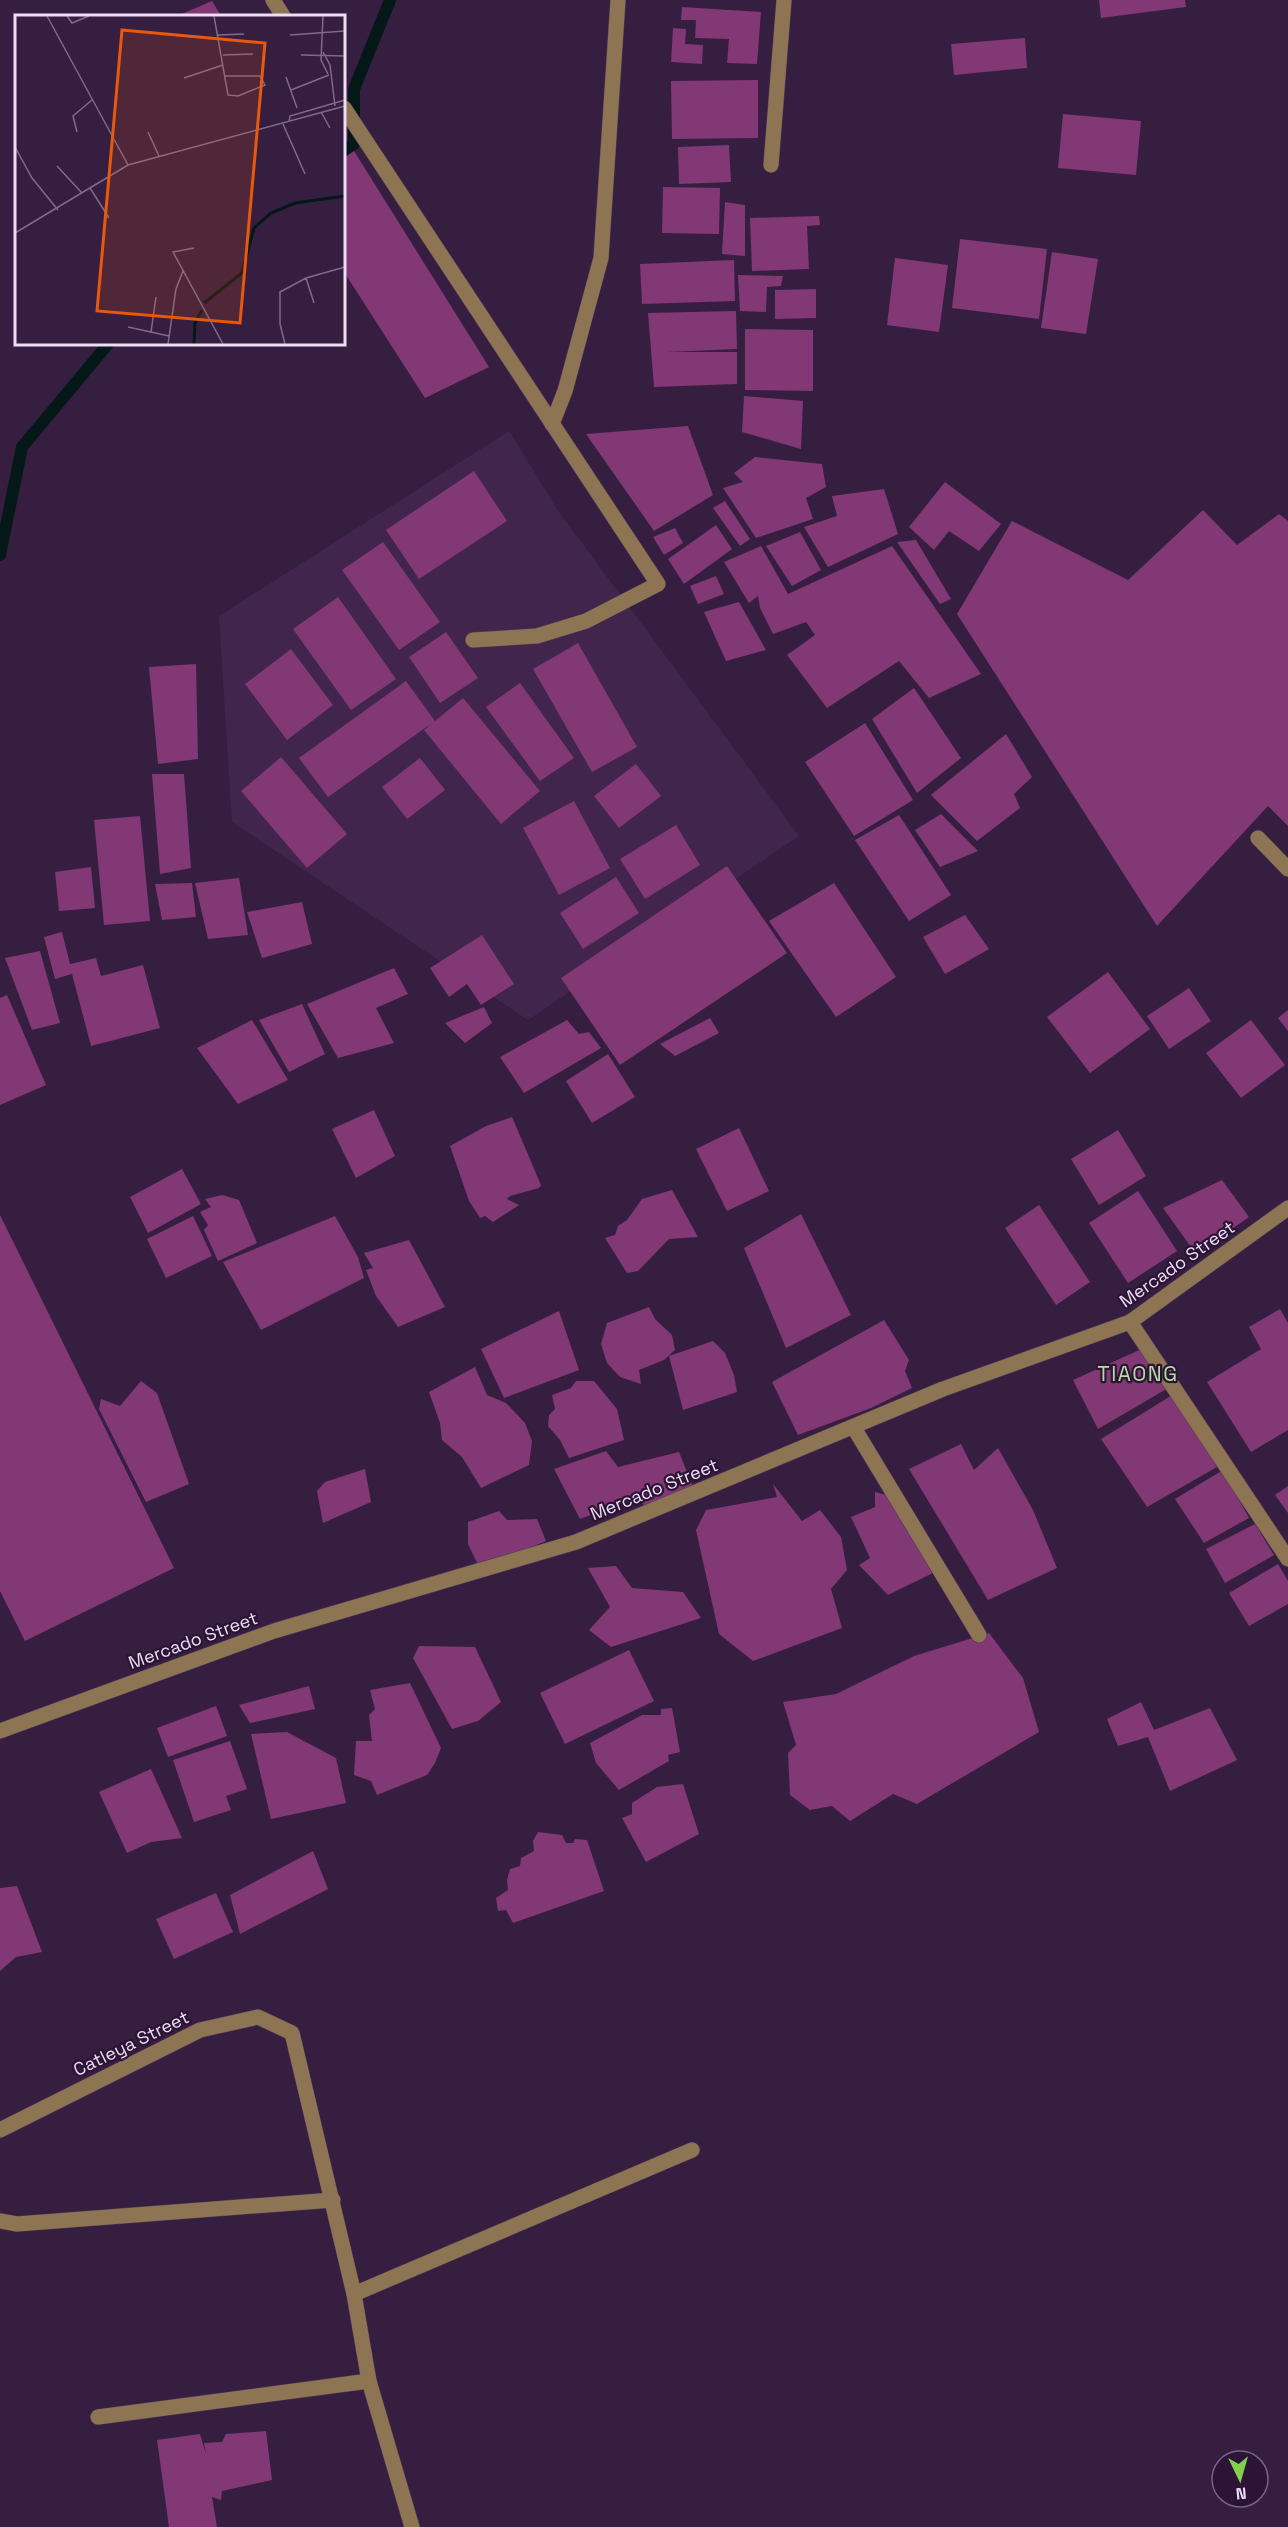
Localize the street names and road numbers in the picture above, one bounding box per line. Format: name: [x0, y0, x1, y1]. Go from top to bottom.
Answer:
street label: Mercado Street: [1115, 1216, 1239, 1312]
street label: Mercado Street: [587, 1453, 721, 1525]
street label: Mercado Street: [125, 1606, 261, 1674]
street label: Catleya Street: [69, 2005, 193, 2081]

